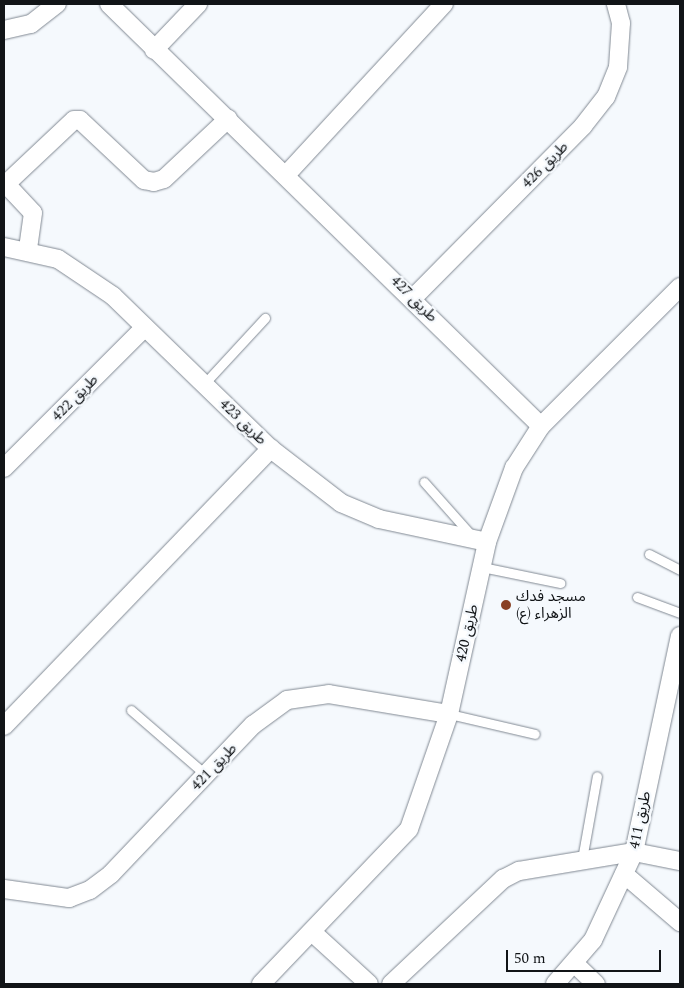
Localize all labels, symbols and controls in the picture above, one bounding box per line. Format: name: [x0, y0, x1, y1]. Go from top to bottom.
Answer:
street label: طريق 426: [518, 138, 572, 192]
street label: طريق 427: [387, 272, 441, 326]
street label: طريق 422: [48, 371, 102, 425]
street label: طريق 423: [216, 395, 270, 449]
place label: مسجد فدك الزهراء (ع): [516, 587, 586, 622]
marker: مسجد فدك الزهراء (ع): [500, 599, 512, 611]
street label: طريق 420: [452, 602, 482, 664]
street label: طريق 421: [187, 740, 241, 794]
street label: طريق 411: [625, 790, 655, 850]
scale bar: [509, 940, 664, 972]
text: 50 m: [514, 947, 546, 970]

